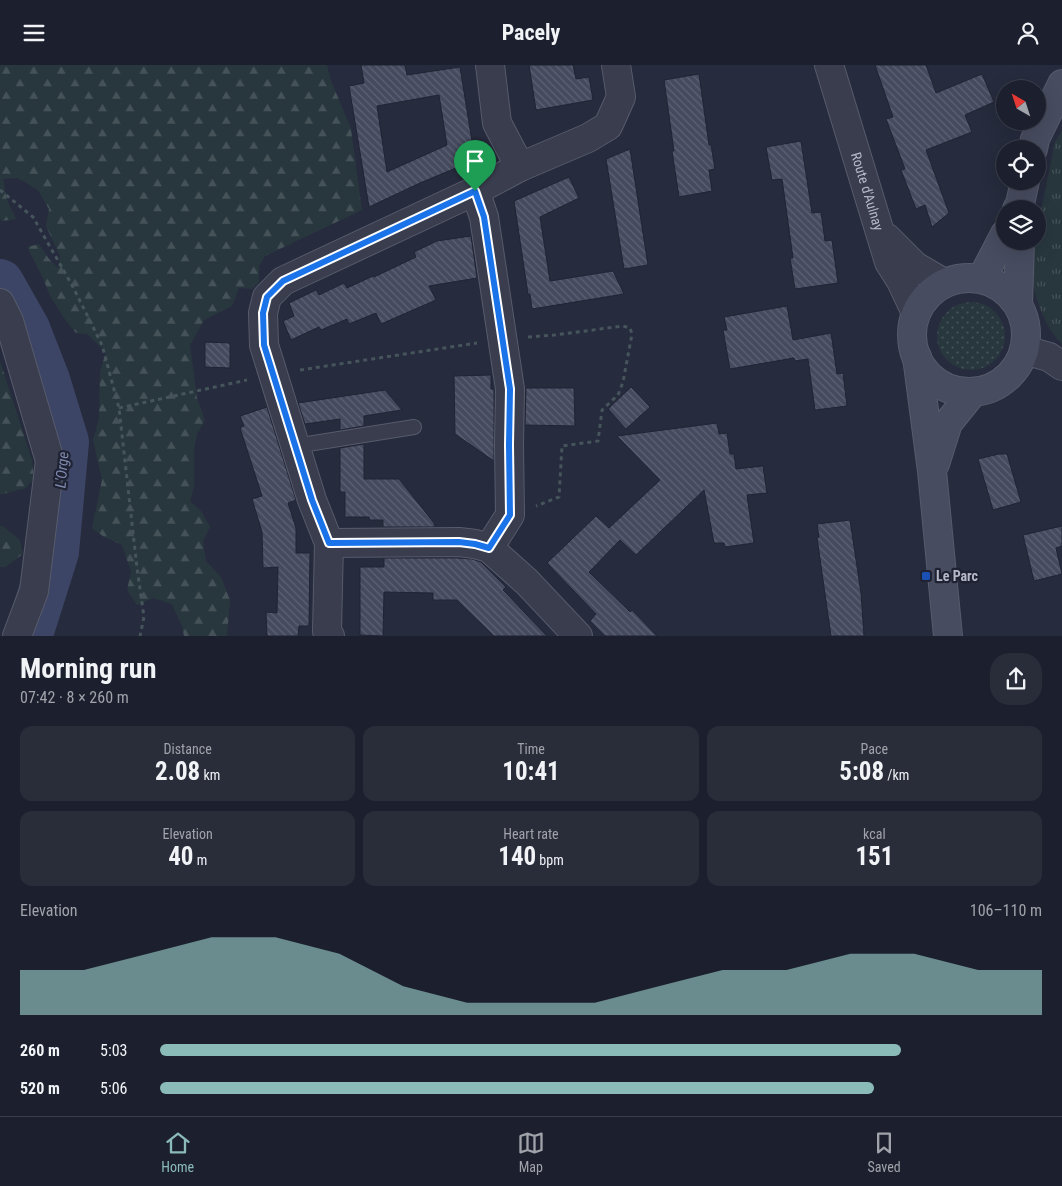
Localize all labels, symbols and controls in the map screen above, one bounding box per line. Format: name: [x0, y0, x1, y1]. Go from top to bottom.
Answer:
icon: menu: [20, 19, 48, 47]
icon: person: [1014, 19, 1042, 47]
text: Pacely: [502, 20, 560, 45]
north arrow: [996, 80, 1046, 130]
map controls: [996, 80, 1046, 250]
pin: [454, 140, 496, 191]
button: locate: [996, 140, 1046, 190]
icon: arrive: [461, 147, 489, 175]
street label: Route d'Aulnay: [848, 150, 887, 233]
button: layers: [996, 200, 1046, 250]
water label: L'Orge: [51, 451, 73, 489]
place label: Le Parc: [936, 568, 979, 584]
marker: Le Parc: [920, 570, 932, 582]
text: Morning run: [20, 652, 156, 685]
button: share: [990, 653, 1042, 705]
text: 07:42 · 8 × 260 m: [20, 688, 129, 707]
text: Distance: [164, 741, 212, 757]
text: Time: [517, 741, 545, 757]
text: Pace: [861, 741, 888, 757]
text: 2.08: [155, 757, 200, 786]
text: 10:41: [502, 757, 560, 786]
text: 5:08: [839, 757, 884, 786]
text: km: [200, 767, 220, 783]
text: /km: [884, 767, 909, 783]
text: Elevation: [162, 826, 213, 842]
text: Heart rate: [503, 826, 559, 842]
text: kcal: [863, 826, 886, 842]
text: 40: [168, 842, 193, 871]
text: 140: [498, 842, 536, 871]
text: 151: [855, 842, 893, 871]
text: m: [193, 852, 207, 868]
text: bpm: [536, 852, 564, 868]
text: Elevation: [20, 901, 78, 920]
text: 106–110 m: [970, 901, 1042, 920]
text: 260 m: [20, 1041, 60, 1060]
text: 5:03: [100, 1041, 127, 1060]
text: 520 m: [20, 1079, 60, 1098]
text: 5:06: [100, 1079, 127, 1098]
tab: Home: [161, 1129, 194, 1175]
tab: Map: [517, 1129, 545, 1175]
tab: Saved: [867, 1129, 901, 1175]

